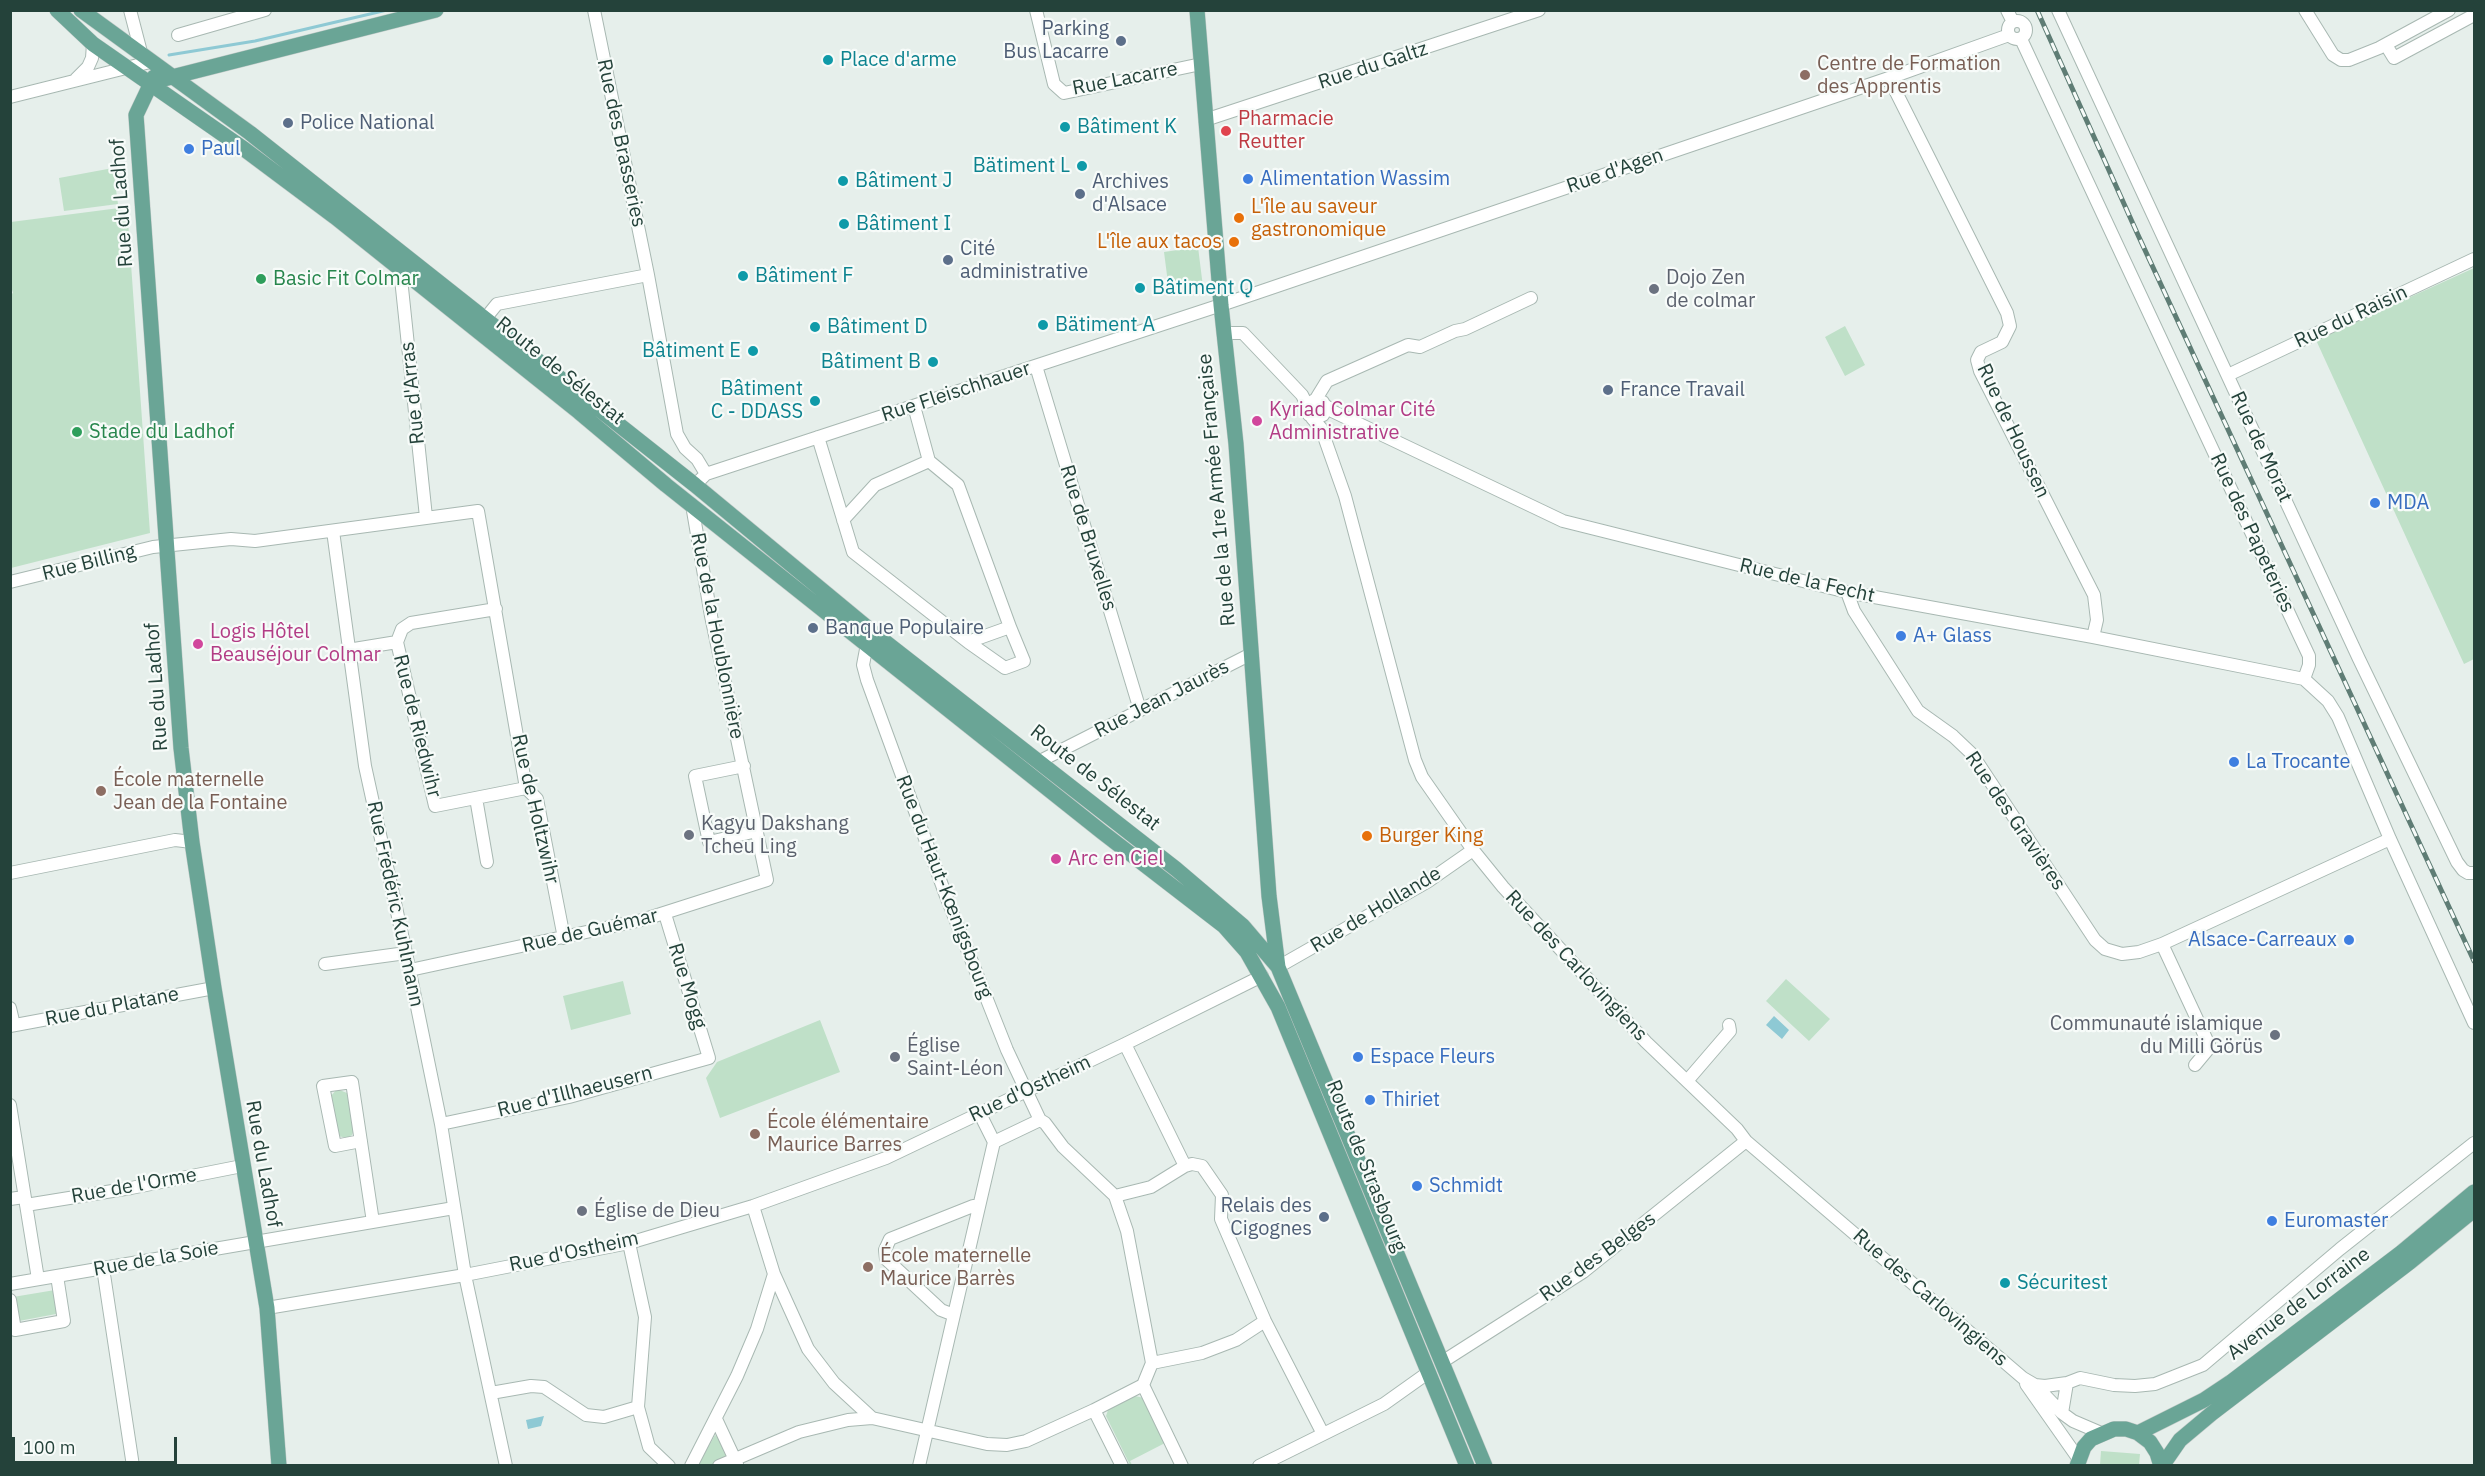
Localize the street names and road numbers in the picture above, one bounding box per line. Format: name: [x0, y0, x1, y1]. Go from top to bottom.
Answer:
street label: Rue du Galtz: [1315, 37, 1431, 95]
street label: Rue des Brasseries: [591, 57, 651, 229]
street label: Rue Lacarre: [1070, 57, 1180, 101]
street label: Rue du Ladhof: [106, 138, 138, 268]
street label: Rue d'Agen: [1563, 143, 1667, 199]
street label: Rue du Raisin: [2291, 280, 2411, 354]
street label: Route de Sélestat: [491, 312, 629, 430]
street label: Rue d'Arras: [396, 340, 430, 446]
street label: Rue de la 1re Armée Française: [1193, 353, 1241, 627]
street label: Rue Fleischhauer: [878, 357, 1034, 427]
street label: Rue de Houssen: [1971, 360, 2055, 502]
street label: Rue de Morat: [2225, 388, 2297, 506]
street label: Rue des Papeteries: [2205, 450, 2299, 616]
street label: Rue de Bruxelles: [1054, 462, 1122, 614]
street label: Rue de la Houblonnière: [685, 531, 749, 741]
street label: Rue Billing: [40, 540, 138, 586]
street label: Rue de la Fecht: [1737, 554, 1877, 608]
street label: Rue du Ladhof: [141, 622, 173, 752]
street label: Rue de Riedwihr: [388, 652, 446, 800]
street label: Rue Jean Jaurès: [1091, 655, 1233, 743]
street label: Route de Sélestat: [1025, 720, 1165, 836]
street label: Rue de Holtzwihr: [506, 732, 564, 886]
street label: Rue des Gravières: [1960, 747, 2070, 895]
street label: Rue du Haut-Kœnigsbourg: [890, 772, 998, 1002]
street label: Rue Frédéric Kuhlmann: [361, 799, 429, 1009]
street label: Rue de Hollande: [1306, 862, 1446, 958]
street label: Rue des Carlovingiens: [1500, 886, 1652, 1046]
street label: Rue de Guémar: [520, 904, 660, 958]
street label: Rue Mogg: [663, 940, 711, 1032]
street label: Rue du Platane: [43, 982, 181, 1032]
street label: Rue d'Ostheim: [965, 1050, 1095, 1128]
street label: Rue d'Illhaeusern: [495, 1061, 655, 1123]
street label: Route de Strasbourg: [1321, 1077, 1411, 1255]
street label: Rue du Ladhof: [240, 1099, 286, 1229]
street label: Rue de l'Orme: [69, 1163, 199, 1209]
street label: Rue des Belges: [1535, 1207, 1661, 1307]
street label: Rue des Carlovingiens: [1848, 1224, 2012, 1372]
street label: Rue d'Ostheim: [507, 1227, 641, 1277]
street label: Rue de la Soie: [91, 1236, 221, 1282]
street label: Avenue de Lorraine: [2223, 1243, 2375, 1365]

